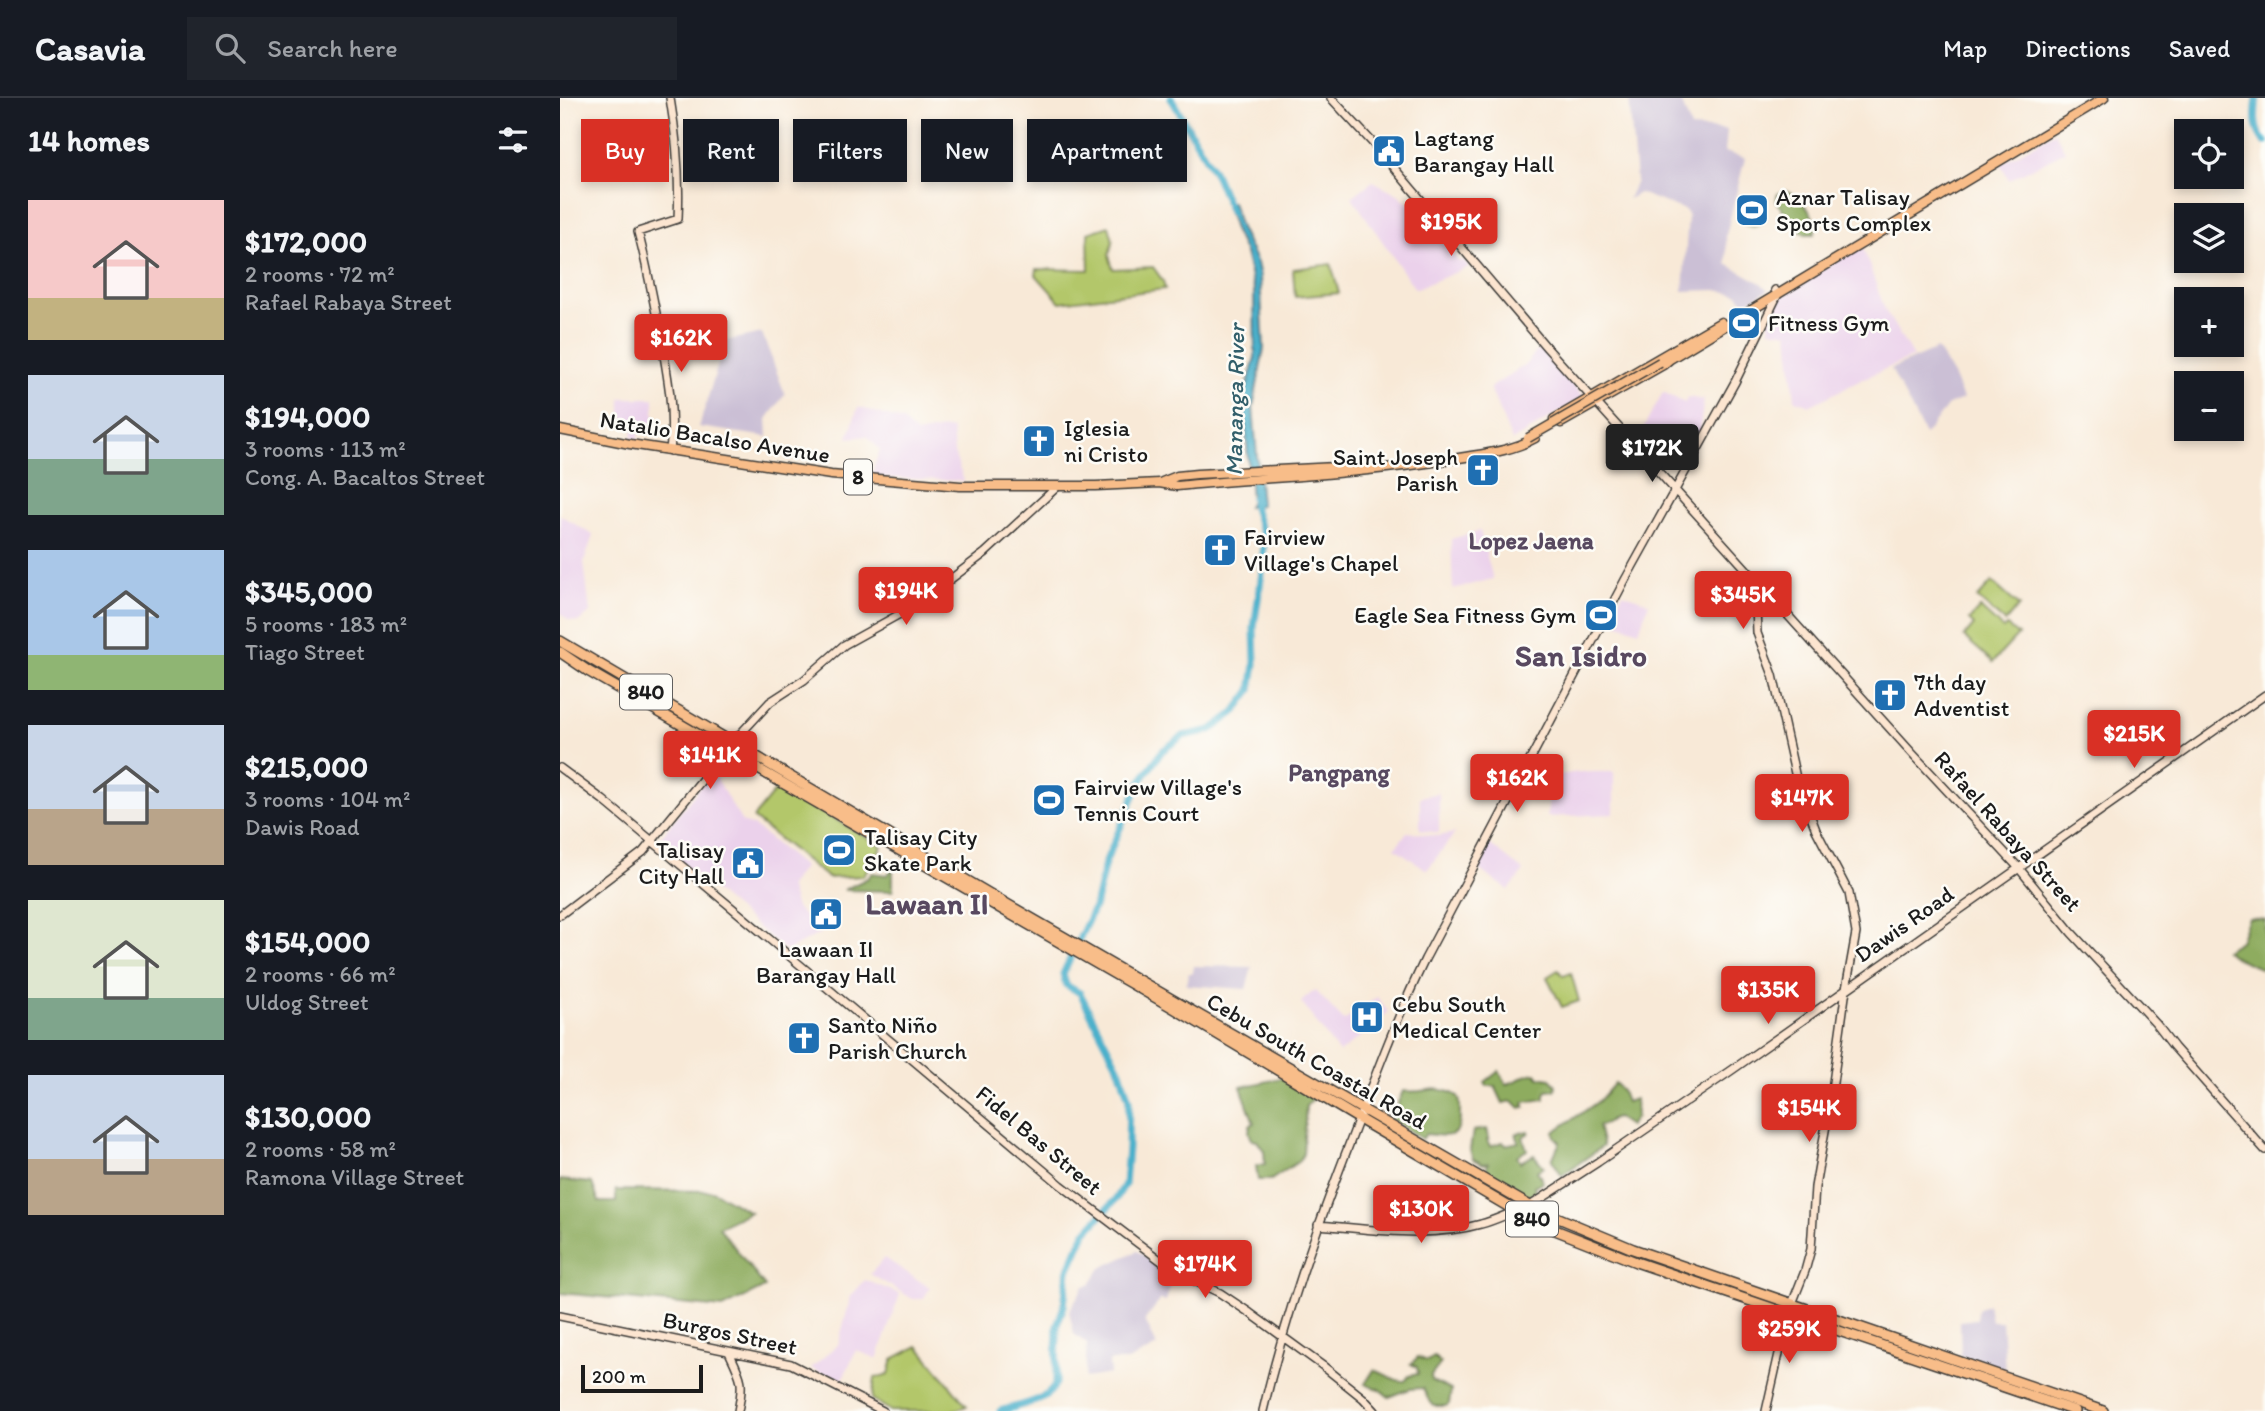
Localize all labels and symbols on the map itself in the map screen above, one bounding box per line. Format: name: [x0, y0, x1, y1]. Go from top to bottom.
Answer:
place label: Lagtang Barangay Hall: [1414, 124, 1555, 178]
public building icon: Lagtang Barangay Hall: [1370, 132, 1408, 170]
place label: Aznar Talisay Sports Complex: [1776, 183, 1931, 237]
sports icon: Aznar Talisay Sports Complex: [1733, 191, 1771, 229]
pin: $195K: [1402, 198, 1500, 258]
sports icon: Fitness Gym: [1725, 304, 1763, 342]
place label: Fitness Gym: [1768, 309, 1889, 337]
pin: $162K: [632, 314, 730, 374]
water label: Mananga River: [1219, 321, 1250, 476]
street label: Natalio Bacalso Avenue: [598, 405, 832, 469]
place label: Iglesia ni Cristo: [1064, 414, 1148, 468]
church icon: Iglesia ni Cristo: [1020, 422, 1058, 460]
pin: $172K: [1603, 424, 1701, 484]
place label: Saint Joseph Parish: [1333, 443, 1458, 497]
church icon: Saint Joseph Parish: [1464, 451, 1502, 489]
road number: 8: [844, 460, 872, 494]
place label: Fairview Village's Chapel: [1244, 523, 1399, 577]
district label: Lopez Jaena: [1468, 526, 1594, 556]
church icon: Fairview Village's Chapel: [1201, 531, 1239, 569]
pin: $194K: [857, 568, 955, 627]
pin: $345K: [1694, 572, 1792, 631]
sports icon: Eagle Sea Fitness Gym: [1582, 596, 1620, 634]
place label: Eagle Sea Fitness Gym: [1354, 601, 1576, 629]
district label: San Isidro: [1515, 637, 1647, 674]
place label: 7th day Adventist: [1914, 668, 2010, 722]
road number: 840: [620, 674, 672, 710]
church icon: 7th day Adventist: [1871, 676, 1909, 714]
pin: $215K: [2085, 710, 2183, 770]
pin: $141K: [661, 732, 759, 791]
street label: Rafael Rabaya Street: [1928, 745, 2088, 917]
pin: $162K: [1468, 754, 1566, 814]
district label: Pangpang: [1288, 758, 1391, 788]
place label: Fairview Village's Tennis Court: [1074, 773, 1242, 827]
pin: $147K: [1753, 774, 1851, 834]
sports icon: Fairview Village's Tennis Court: [1030, 781, 1068, 819]
place label: Talisay City Skate Park: [864, 823, 978, 877]
sports icon: Talisay City Skate Park: [820, 831, 858, 869]
place label: Talisay City Hall: [638, 836, 724, 890]
public building icon: Talisay City Hall: [729, 844, 767, 882]
street label: Dawis Road: [1849, 879, 1959, 968]
district label: Lawaan II: [865, 885, 989, 922]
public building icon: Lawaan II Barangay Hall: [807, 895, 845, 933]
place label: Lawaan II Barangay Hall: [756, 935, 897, 989]
pin: $135K: [1719, 967, 1817, 1026]
street label: Cebu South Coastal Road: [1202, 986, 1432, 1136]
place label: Cebu South Medical Center: [1392, 990, 1541, 1044]
hospital icon: Cebu South Medical Center: [1348, 998, 1386, 1036]
place label: Santo Niño Parish Church: [828, 1011, 967, 1065]
church icon: Santo Niño Parish Church: [785, 1019, 823, 1057]
street label: Fidel Bas Street: [970, 1079, 1108, 1201]
pin: $154K: [1760, 1084, 1858, 1144]
pin: $130K: [1372, 1186, 1470, 1245]
road number: 840: [1506, 1202, 1558, 1236]
pin: $174K: [1156, 1240, 1254, 1300]
street label: Burgos Street: [660, 1305, 800, 1361]
pin: $259K: [1740, 1306, 1838, 1365]
scale bar: [581, 1362, 704, 1394]

